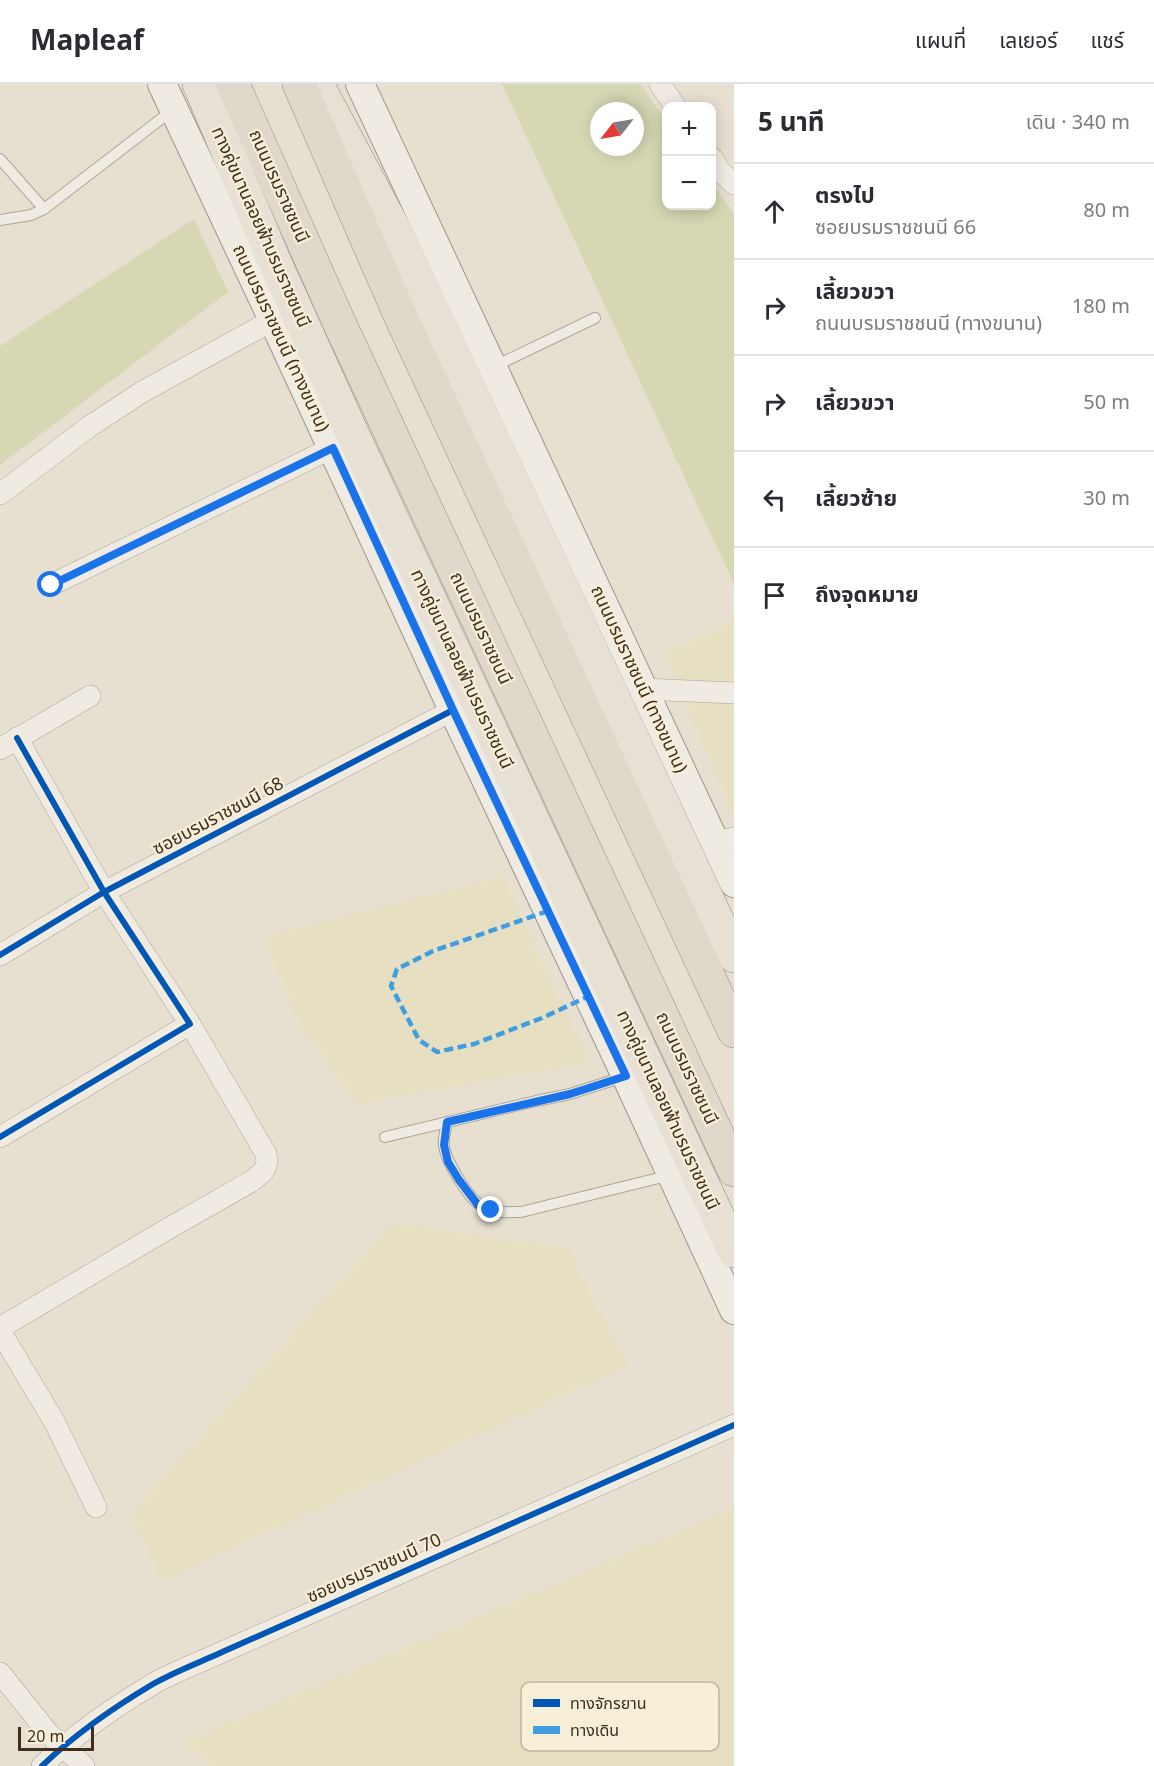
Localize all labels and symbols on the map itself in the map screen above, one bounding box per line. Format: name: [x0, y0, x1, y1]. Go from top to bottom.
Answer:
north arrow: [590, 102, 644, 156]
street label: ทางคู่ขนานลอยฟ้าบรมราชชนนี: [204, 122, 317, 332]
street label: ถนนบรมราชชนนี: [241, 125, 316, 247]
street label: ถนนบรมราชชนนี (ทางขนาน): [225, 240, 336, 436]
street label: ทางคู่ขนานลอยฟ้าบรมราชชนนี: [403, 565, 520, 774]
street label: ถนนบรมราชชนนี: [443, 567, 518, 689]
route start: [37, 571, 63, 597]
street label: ถนนบรมราชชนนี (ทางขนาน): [583, 581, 694, 777]
street label: ซอยบรมราชชนนี 68: [148, 770, 289, 862]
street label: ทางคู่ขนานลอยฟ้าบรมราชชนนี: [609, 1006, 726, 1215]
street label: ถนนบรมราชชนนี: [649, 1007, 724, 1129]
route end: [477, 1196, 503, 1222]
street label: ซอยบรมราชชนนี 70: [302, 1527, 446, 1610]
legend: [521, 1682, 719, 1751]
text: ทางจักรยาน: [570, 1692, 647, 1716]
text: ทางเดิน: [570, 1719, 619, 1743]
scale bar: [18, 1724, 94, 1752]

